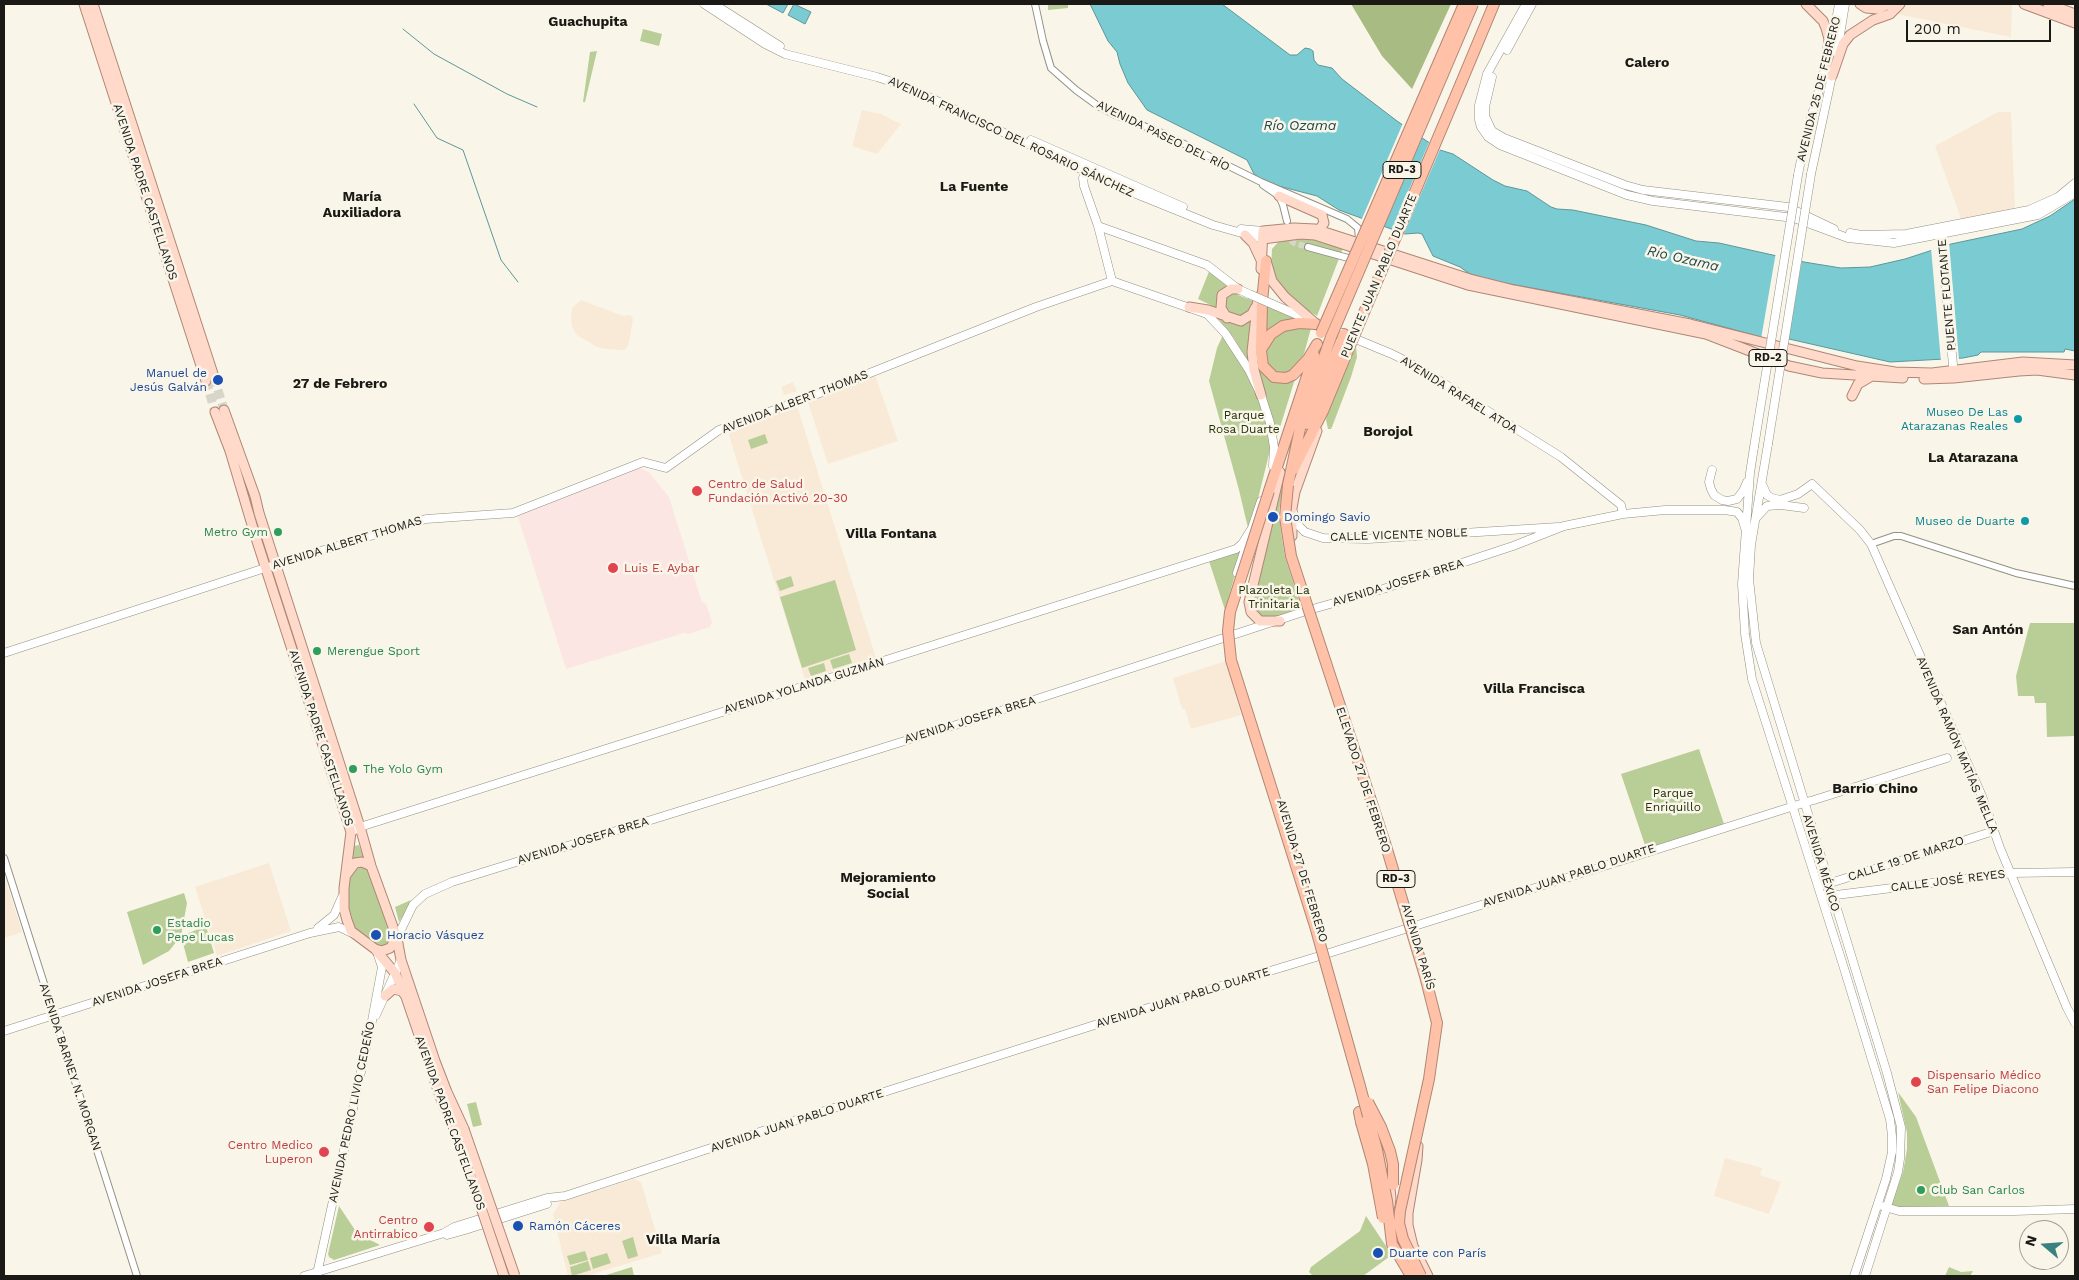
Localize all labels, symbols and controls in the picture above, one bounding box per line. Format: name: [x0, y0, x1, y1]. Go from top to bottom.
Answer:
scale bar: [1909, 10, 2054, 42]
district label: Guachupita: [548, 14, 628, 30]
street label: AVENIDA 25 DE FEBRERO: [1794, 15, 1844, 163]
text: 200 m: [1914, 20, 1961, 38]
district label: Calero: [1625, 55, 1669, 71]
street label: AVENIDA FRANCISCO DEL ROSARIO SÁNCHEZ: [886, 74, 1136, 200]
street label: AVENIDA PASEO DEL RÍO: [1094, 97, 1232, 175]
street label: AVENIDA PADRE CASTELLANOS: [110, 102, 180, 282]
water label: Río Ozama: [1264, 118, 1336, 134]
road number: RD-3: [1383, 162, 1421, 178]
district label: La Fuente: [940, 179, 1008, 195]
district label: María Auxiliadora: [323, 189, 401, 222]
street label: PUENTE JUAN PABLO DUARTE: [1338, 192, 1420, 360]
street label: PUENTE FLOTANTE: [1935, 239, 1959, 351]
water label: Río Ozama: [1646, 243, 1720, 275]
road number: RD-2: [1749, 349, 1787, 366]
street label: AVENIDA RAFAEL ATOA: [1398, 353, 1520, 437]
place label: Manuel de Jesús Galván: [130, 366, 207, 394]
street label: AVENIDA ALBERT THOMAS: [720, 367, 870, 437]
marker: Manuel de Jesús Galván: [211, 373, 225, 387]
district label: 27 de Febrero: [293, 376, 387, 392]
place label: Museo De Las Atarazanas Reales: [1901, 405, 2008, 433]
park label: Parque Rosa Duarte: [1208, 408, 1280, 436]
marker: Museo De Las Atarazanas Reales: [2012, 413, 2024, 425]
district label: Borojol: [1363, 424, 1413, 440]
district label: La Atarazana: [1928, 450, 2018, 466]
place label: Centro de Salud Fundación Activó 20-30: [708, 477, 848, 505]
marker: Centro de Salud Fundación Activó 20-30: [690, 484, 704, 498]
marker: Domingo Savio: [1266, 510, 1280, 524]
place label: Domingo Savio: [1284, 510, 1370, 524]
street label: AVENIDA ALBERT THOMAS: [270, 513, 424, 573]
place label: Museo de Duarte: [1915, 514, 2015, 528]
marker: Museo de Duarte: [2019, 515, 2031, 527]
place label: Metro Gym: [204, 525, 268, 539]
street label: CALLE VICENTE NOBLE: [1330, 525, 1468, 545]
marker: Metro Gym: [272, 526, 284, 538]
district label: Villa Fontana: [845, 526, 937, 542]
street label: AVENIDA JOSEFA BREA: [1331, 556, 1465, 610]
marker: Luis E. Aybar: [606, 561, 620, 575]
place label: Luis E. Aybar: [624, 561, 700, 575]
park label: Plazoleta La Trinitaria: [1238, 583, 1310, 611]
district label: San Antón: [1952, 622, 2024, 638]
place label: Merengue Sport: [327, 644, 420, 658]
marker: Merengue Sport: [311, 645, 323, 657]
street label: AVENIDA PADRE CASTELLANOS: [286, 648, 356, 828]
street label: AVENIDA RAMÓN MATÍAS MELLA: [1913, 654, 2001, 836]
street label: AVENIDA YOLANDA GUZMÁN: [722, 655, 886, 717]
district label: Villa Francisca: [1483, 681, 1585, 697]
street label: AVENIDA JOSEFA BREA: [903, 693, 1037, 747]
street label: ELEVADO 27 DE FEBRERO: [1333, 705, 1393, 855]
place label: The Yolo Gym: [363, 762, 443, 776]
marker: The Yolo Gym: [347, 763, 359, 775]
district label: Barrio Chino: [1832, 781, 1918, 797]
park label: Parque Enriquillo: [1645, 786, 1701, 814]
street label: AVENIDA 27 DE FEBRERO: [1273, 798, 1331, 944]
street label: AVENIDA MÉXICO: [1799, 812, 1843, 914]
street label: AVENIDA JOSEFA BREA: [516, 814, 650, 868]
street label: CALLE 19 DE MARZO: [1846, 833, 1966, 885]
street label: AVENIDA JUAN PABLO DUARTE: [1481, 841, 1657, 911]
street label: CALLE JOSÉ REYES: [1890, 867, 2006, 895]
district label: Mejoramiento Social: [840, 870, 936, 902]
road number: RD-3: [1377, 871, 1415, 888]
street label: AVENIDA PARÍS: [1398, 902, 1438, 992]
place label: Estadio Pepe Lucas: [167, 916, 234, 944]
marker: Estadio Pepe Lucas: [151, 924, 163, 936]
marker: Horacio Vásquez: [369, 928, 383, 942]
place label: Horacio Vásquez: [387, 928, 484, 942]
street label: AVENIDA JOSEFA BREA: [90, 954, 224, 1010]
street label: AVENIDA JUAN PABLO DUARTE: [1094, 965, 1272, 1031]
street label: AVENIDA BARNEY N. MORGAN: [36, 982, 104, 1152]
street label: AVENIDA PEDRO LIVIO CEDEÑO: [326, 1020, 378, 1204]
street label: AVENIDA PADRE CASTELLANOS: [412, 1034, 488, 1212]
place label: Dispensario Médico San Felipe Diacono: [1927, 1068, 2041, 1096]
marker: Dispensario Médico San Felipe Diacono: [1909, 1075, 1923, 1089]
street label: AVENIDA JUAN PABLO DUARTE: [709, 1086, 885, 1156]
place label: Centro Medico Luperon: [228, 1138, 313, 1166]
marker: Centro Medico Luperon: [317, 1145, 331, 1159]
place label: Club San Carlos: [1931, 1183, 2025, 1197]
marker: Club San Carlos: [1915, 1184, 1927, 1196]
place label: Centro Antirrabico: [353, 1213, 418, 1241]
marker: Ramón Cáceres: [511, 1219, 525, 1233]
place label: Ramón Cáceres: [529, 1219, 621, 1233]
marker: Centro Antirrabico: [422, 1220, 436, 1234]
north arrow: [2019, 1220, 2069, 1270]
district label: Villa María: [646, 1232, 720, 1248]
text: N: [2021, 1233, 2040, 1248]
marker: Duarte con París: [1371, 1246, 1385, 1260]
place label: Duarte con París: [1389, 1246, 1486, 1260]

